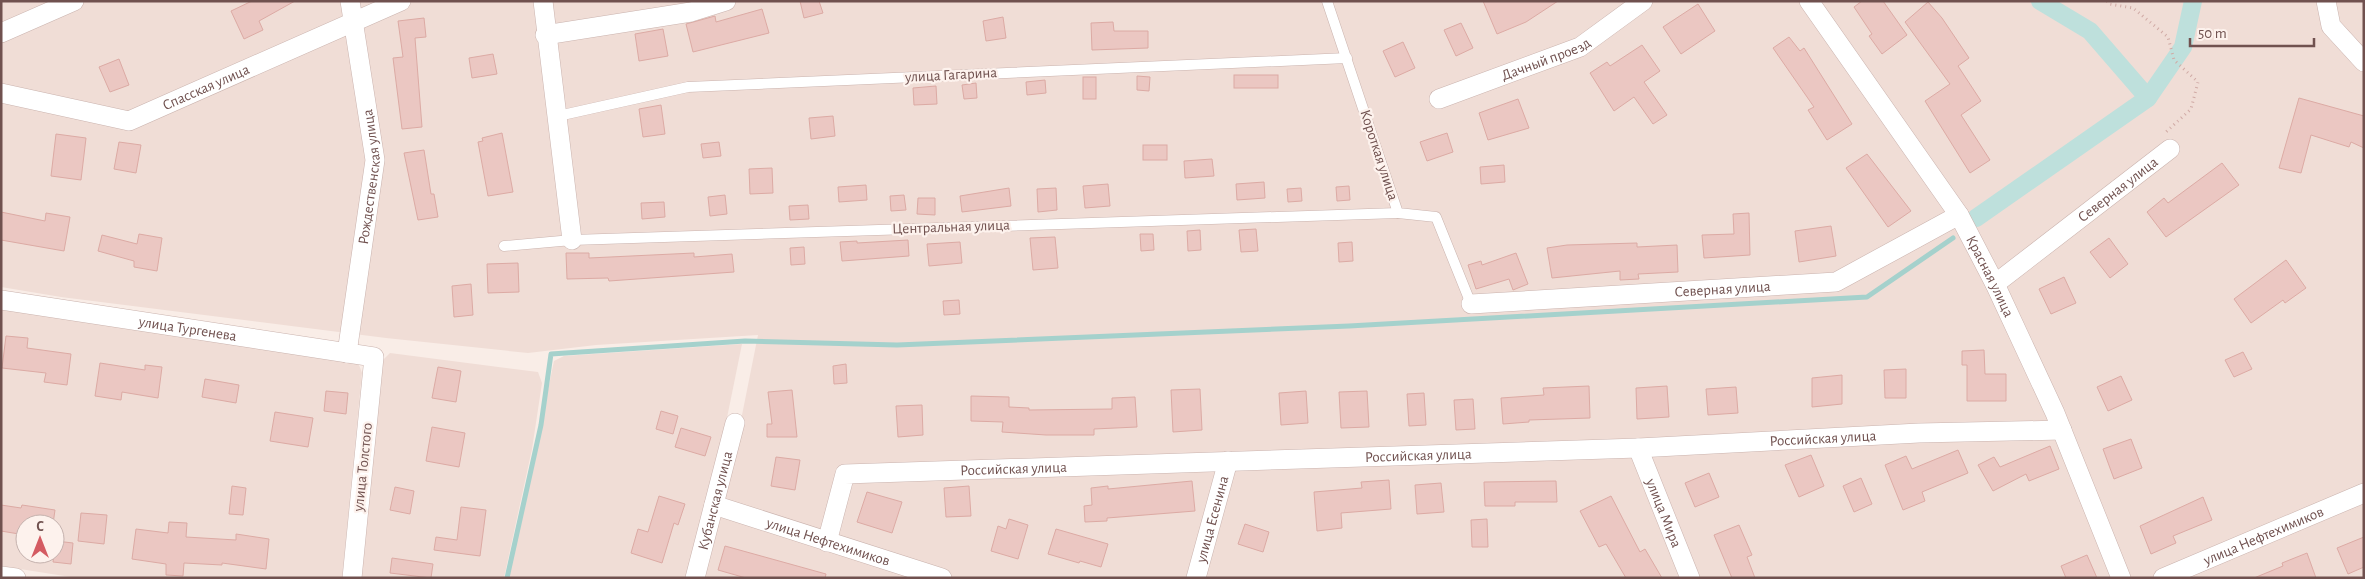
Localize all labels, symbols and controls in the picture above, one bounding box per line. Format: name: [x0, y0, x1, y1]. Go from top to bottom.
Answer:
scale bar: [2190, 15, 2314, 47]
text: 50 m: [2198, 26, 2227, 41]
street label: Дачный проезд: [1499, 35, 1593, 83]
street label: Спасская улица: [160, 61, 252, 113]
street label: улица Гагарина: [904, 65, 998, 85]
street label: Рождественская улица: [355, 108, 383, 245]
street label: Короткая улица: [1357, 108, 1401, 202]
street label: Северная улица: [2075, 154, 2161, 225]
street label: Центральная улица: [892, 217, 1010, 237]
street label: Красная улица: [1964, 233, 2017, 319]
street label: Северная улица: [1674, 278, 1771, 299]
street label: улица Тургенева: [137, 314, 238, 343]
street label: улица Толстого: [351, 422, 375, 513]
street label: Российская улица: [1769, 428, 1877, 448]
street label: Российская улица: [1365, 446, 1472, 464]
street label: Кубанская улица: [695, 449, 735, 552]
street label: Российская улица: [960, 459, 1067, 478]
street label: улица Есенина: [1193, 474, 1231, 565]
street label: улица Мира: [1643, 475, 1685, 550]
street label: улица Нефтехимиков: [2200, 504, 2326, 568]
north arrow: [15, 514, 65, 564]
street label: улица Нефтехимиков: [764, 515, 892, 568]
text: С: [36, 520, 44, 534]

